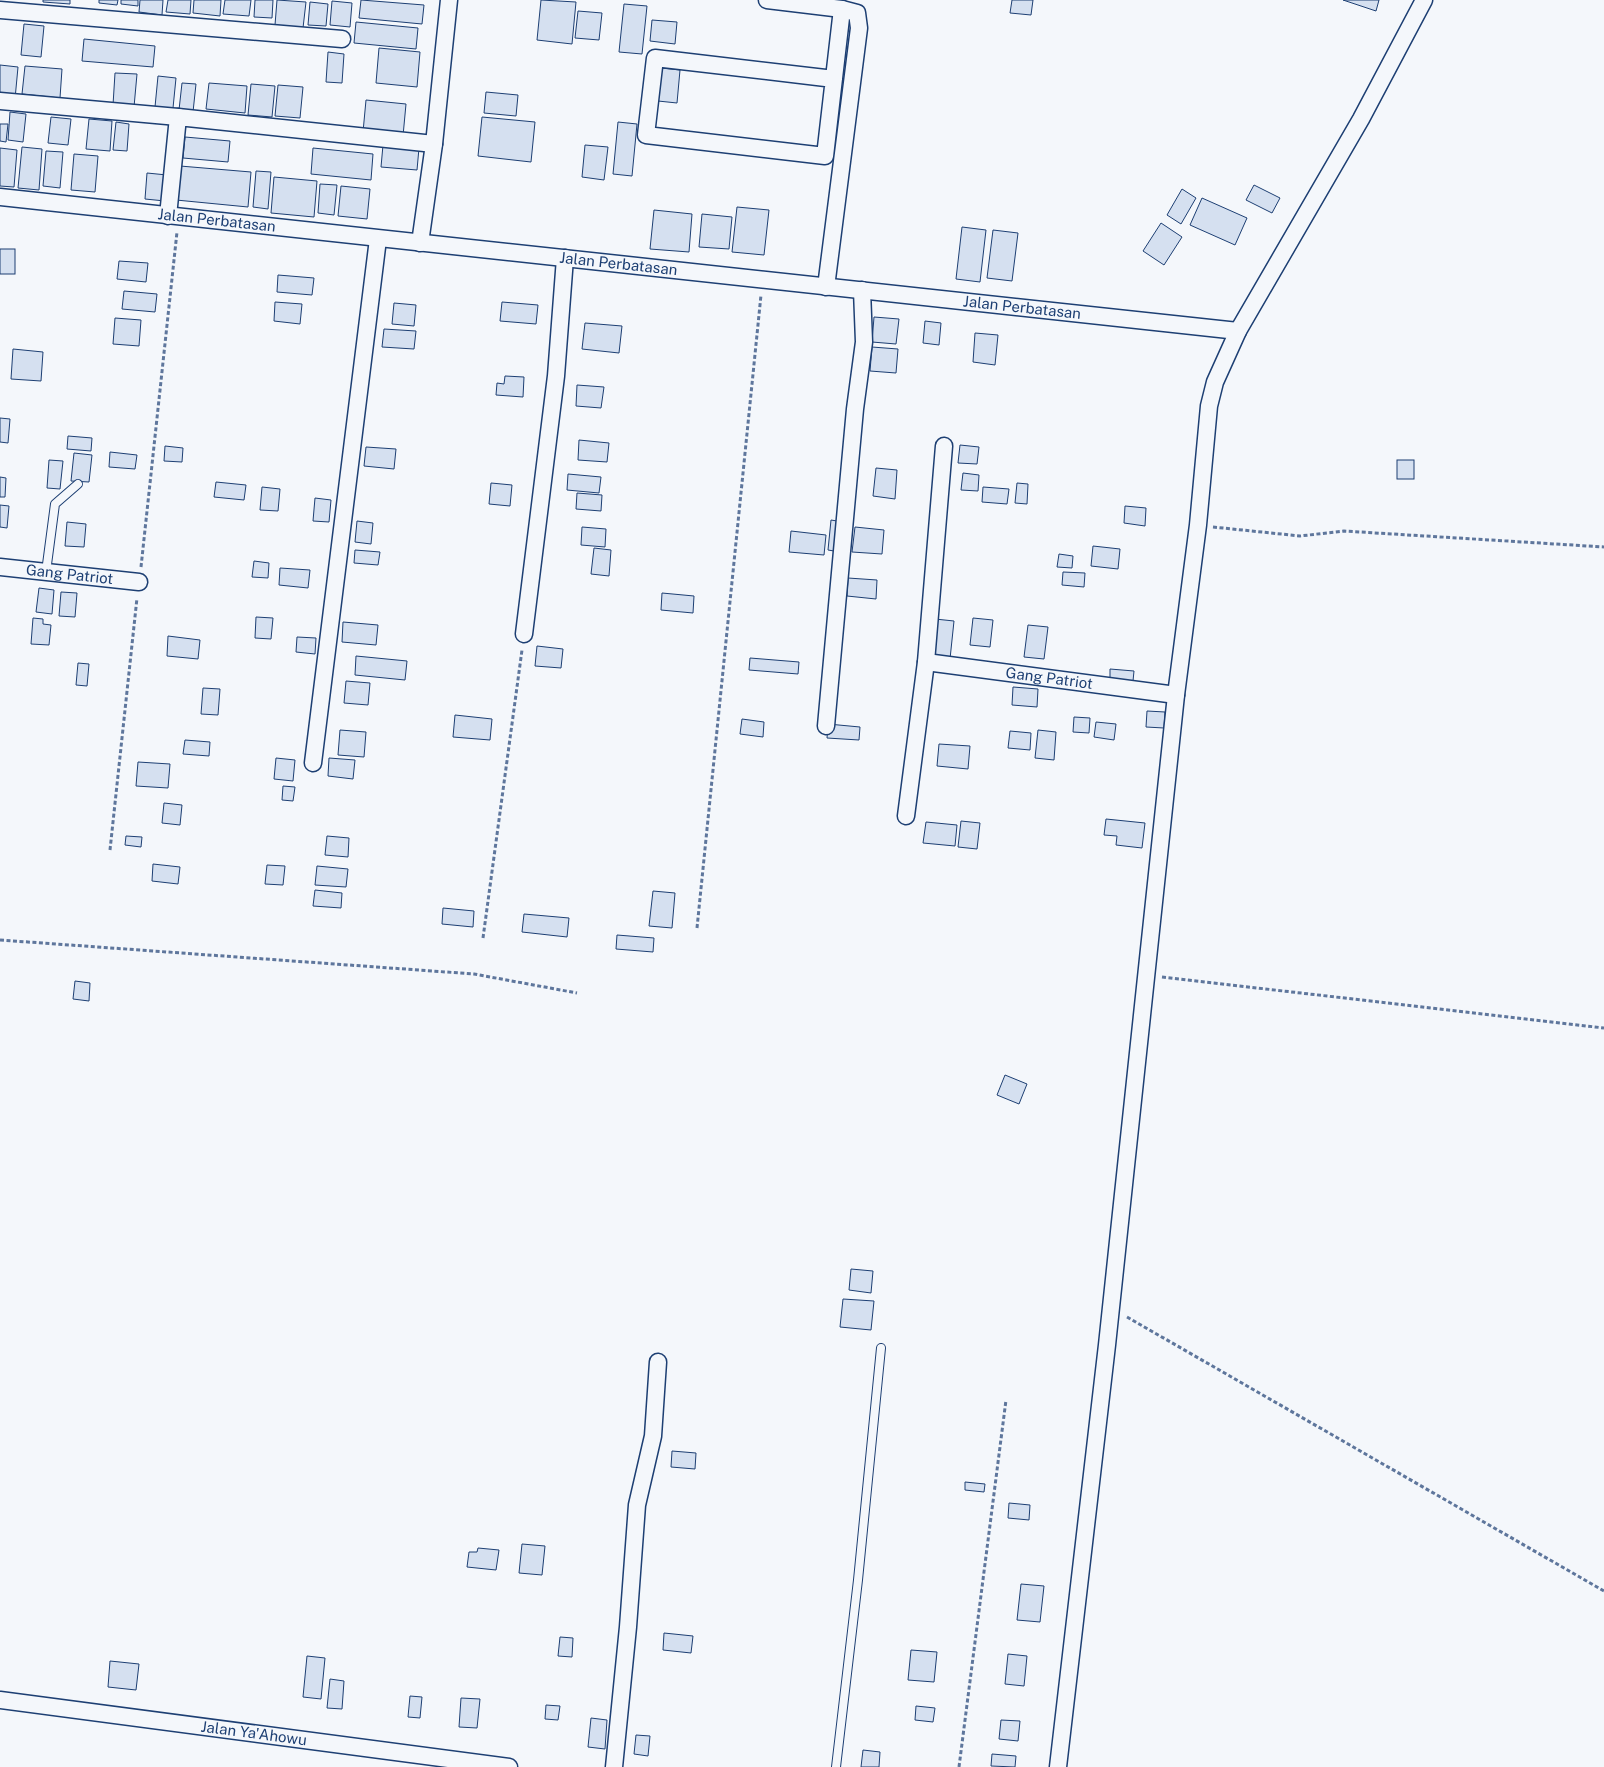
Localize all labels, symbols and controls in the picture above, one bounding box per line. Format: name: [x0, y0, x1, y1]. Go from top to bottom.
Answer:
street label: Jalan Perbatasan: [157, 205, 277, 235]
street label: Jalan Perbatasan: [559, 249, 678, 278]
street label: Jalan Perbatasan: [962, 292, 1082, 322]
street label: Gang Patriot: [25, 561, 114, 587]
street label: Gang Patriot: [1005, 664, 1094, 692]
street label: Jalan Ya'Ahowu: [200, 1718, 308, 1748]

